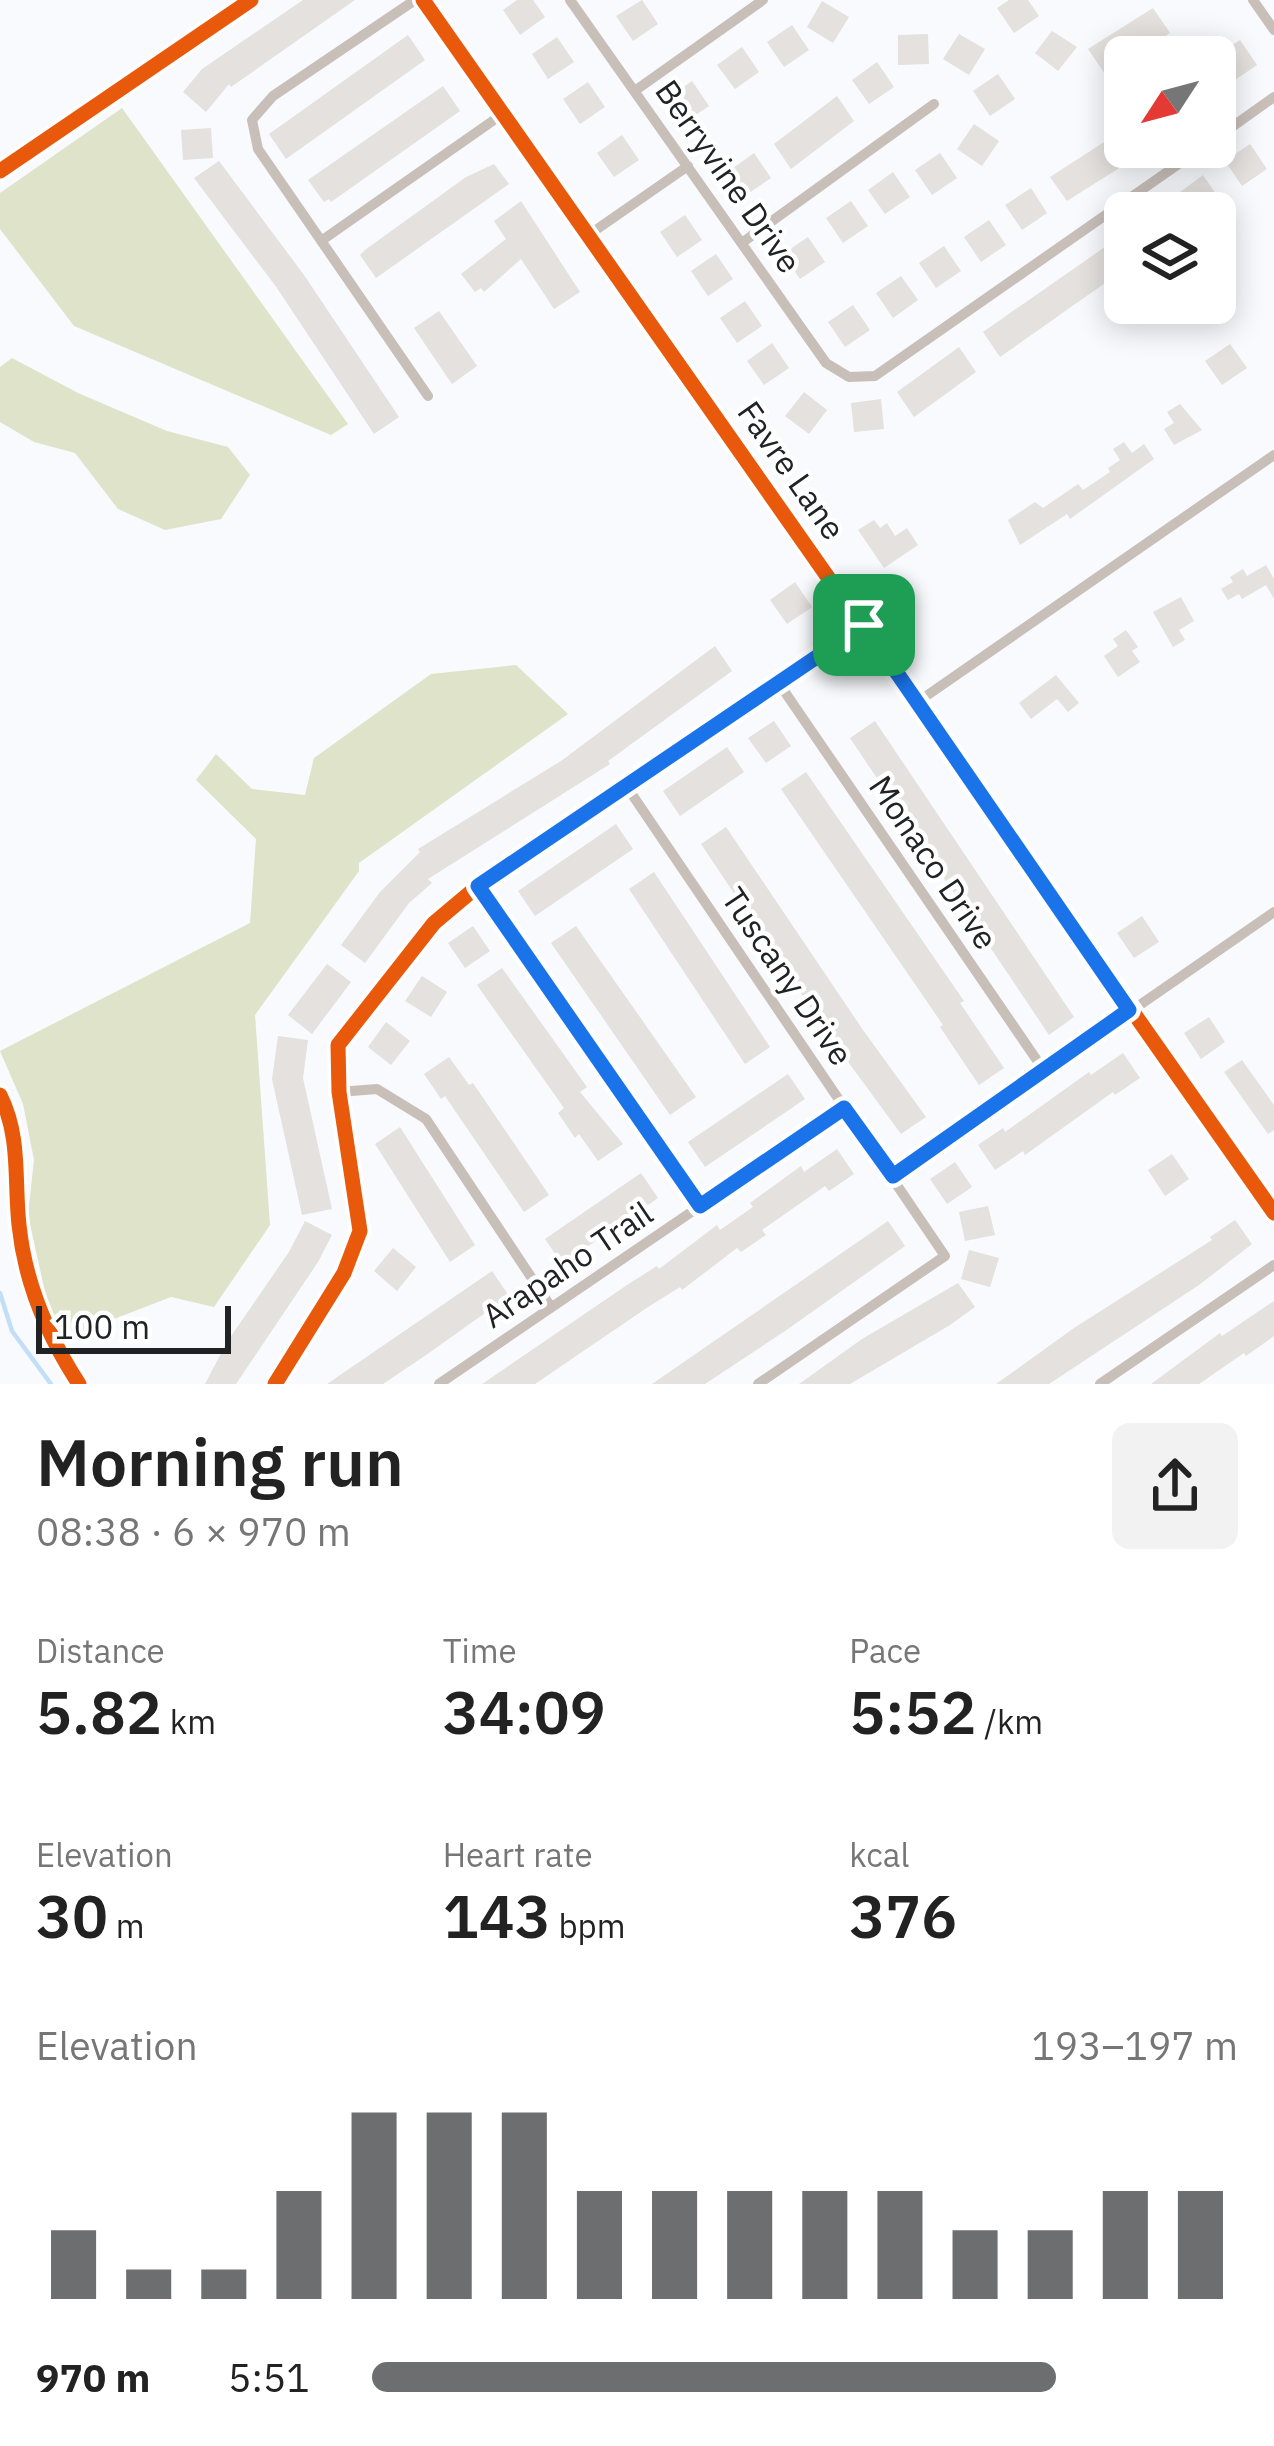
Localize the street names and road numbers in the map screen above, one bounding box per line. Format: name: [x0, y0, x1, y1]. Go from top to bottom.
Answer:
street label: Berryvine Drive: [646, 71, 812, 281]
street label: Favre Lane: [729, 392, 855, 548]
street label: Monaco Drive: [860, 767, 1008, 957]
street label: Tuscany Drive: [713, 879, 863, 1073]
street label: Arapaho Trail: [473, 1191, 661, 1337]

